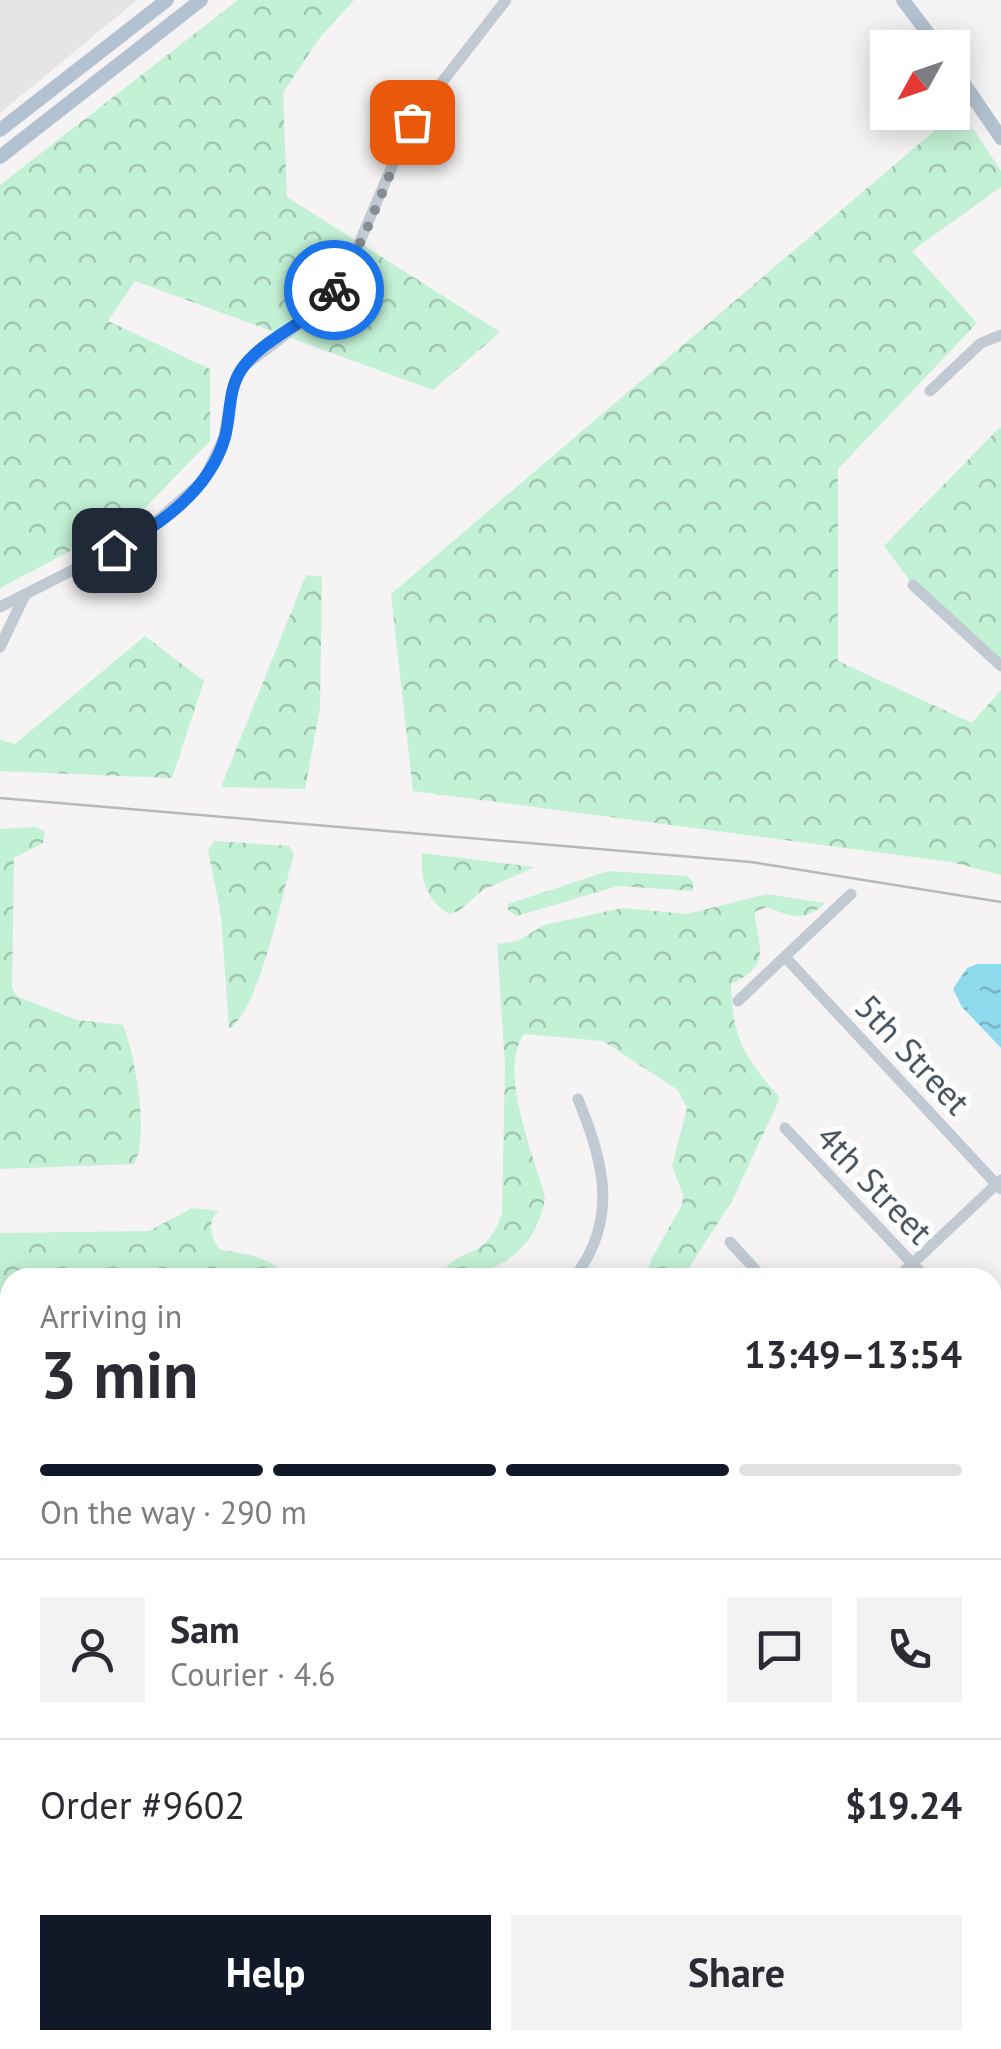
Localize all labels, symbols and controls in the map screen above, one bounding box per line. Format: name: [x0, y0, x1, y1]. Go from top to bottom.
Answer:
north arrow: [870, 30, 970, 130]
map controls: [870, 30, 970, 130]
pin: [370, 80, 455, 165]
icon: bag: [385, 95, 440, 150]
courier: [284, 240, 384, 340]
icon: bike: [307, 263, 362, 318]
pin: [72, 508, 157, 593]
icon: home: [87, 523, 142, 578]
street label: 5th Street: [845, 984, 981, 1124]
street label: 4th Street: [807, 1114, 943, 1254]
text: Arriving in: [40, 1295, 182, 1337]
text: 13:49–13:54: [744, 1329, 962, 1378]
text: 3 min: [40, 1332, 199, 1416]
text: On the way · 290 m: [40, 1491, 307, 1533]
button: person: [40, 1597, 145, 1702]
button: chat: [727, 1597, 832, 1702]
button: phone: [857, 1597, 962, 1702]
text: Sam: [170, 1604, 240, 1653]
text: Courier · 4.6: [170, 1653, 336, 1695]
text: Order #9602: [40, 1780, 245, 1829]
text: $19.24: [845, 1780, 962, 1829]
button: Help: [40, 1915, 491, 2030]
button: Share: [511, 1915, 962, 2030]

